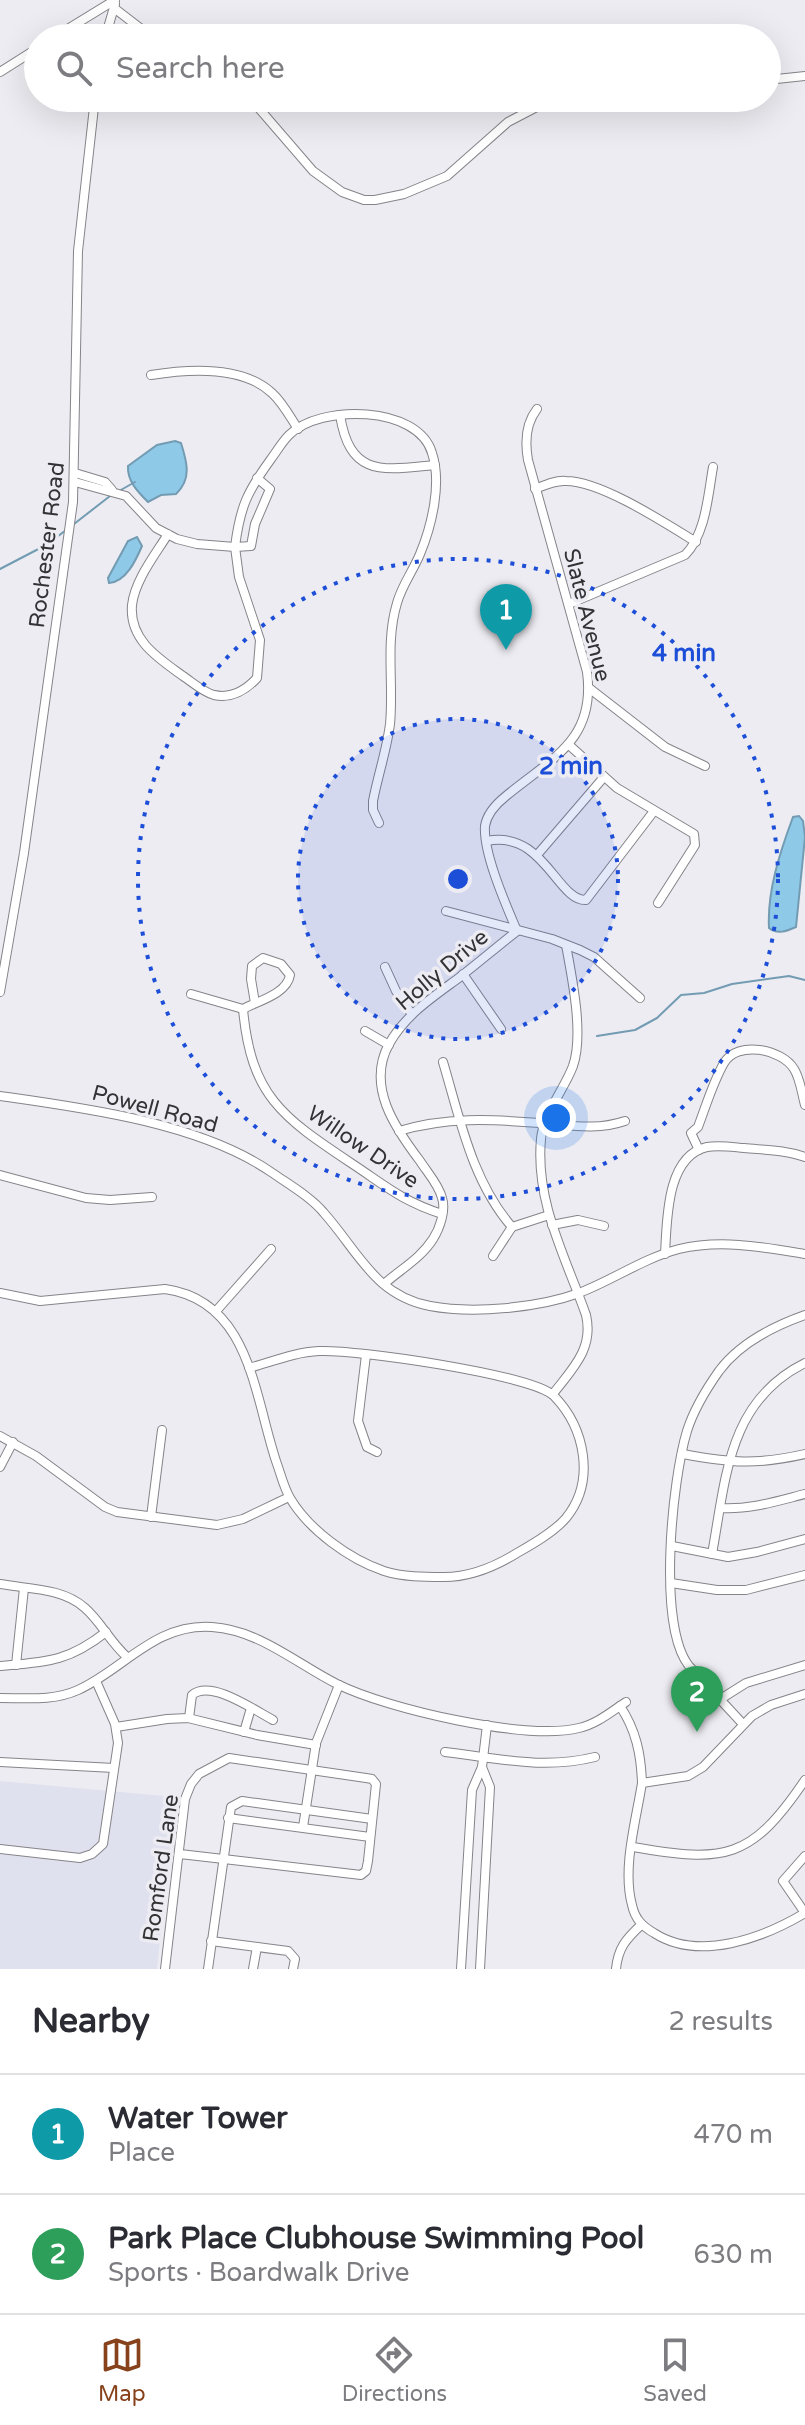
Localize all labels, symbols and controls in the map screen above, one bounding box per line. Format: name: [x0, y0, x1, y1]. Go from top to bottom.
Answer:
search box: [24, 24, 781, 112]
icon: search: [52, 46, 96, 90]
text: Search here: [116, 50, 285, 87]
street label: Rochester Road: [24, 460, 70, 630]
street label: Slate Avenue: [558, 546, 616, 684]
pin: 1: [480, 584, 532, 650]
text: 4 min: [652, 639, 716, 668]
text: 2 min: [539, 752, 603, 781]
centre of rings: [444, 865, 472, 893]
street label: Holly Drive: [391, 924, 493, 1016]
street label: Powell Road: [89, 1080, 221, 1138]
your location: [536, 1098, 576, 1138]
street label: Willow Drive: [302, 1100, 424, 1194]
pin: 2: [671, 1666, 723, 1732]
street label: Romford Lane: [138, 1793, 184, 1943]
text: Nearby: [32, 2001, 150, 2042]
text: 2 results: [668, 2006, 773, 2037]
text: Water Tower: [108, 2100, 288, 2137]
text: 1: [50, 2119, 66, 2150]
text: 470 m: [693, 2119, 773, 2150]
text: Place: [108, 2137, 175, 2168]
text: Park Place Clubhouse Swimming Pool: [108, 2220, 644, 2257]
text: 2: [50, 2239, 66, 2270]
text: 630 m: [693, 2239, 773, 2270]
text: Sports · Boardwalk Drive: [108, 2257, 409, 2288]
tab: Map: [98, 2333, 146, 2407]
tab: Directions: [342, 2333, 447, 2407]
tab: Saved: [643, 2333, 707, 2407]

